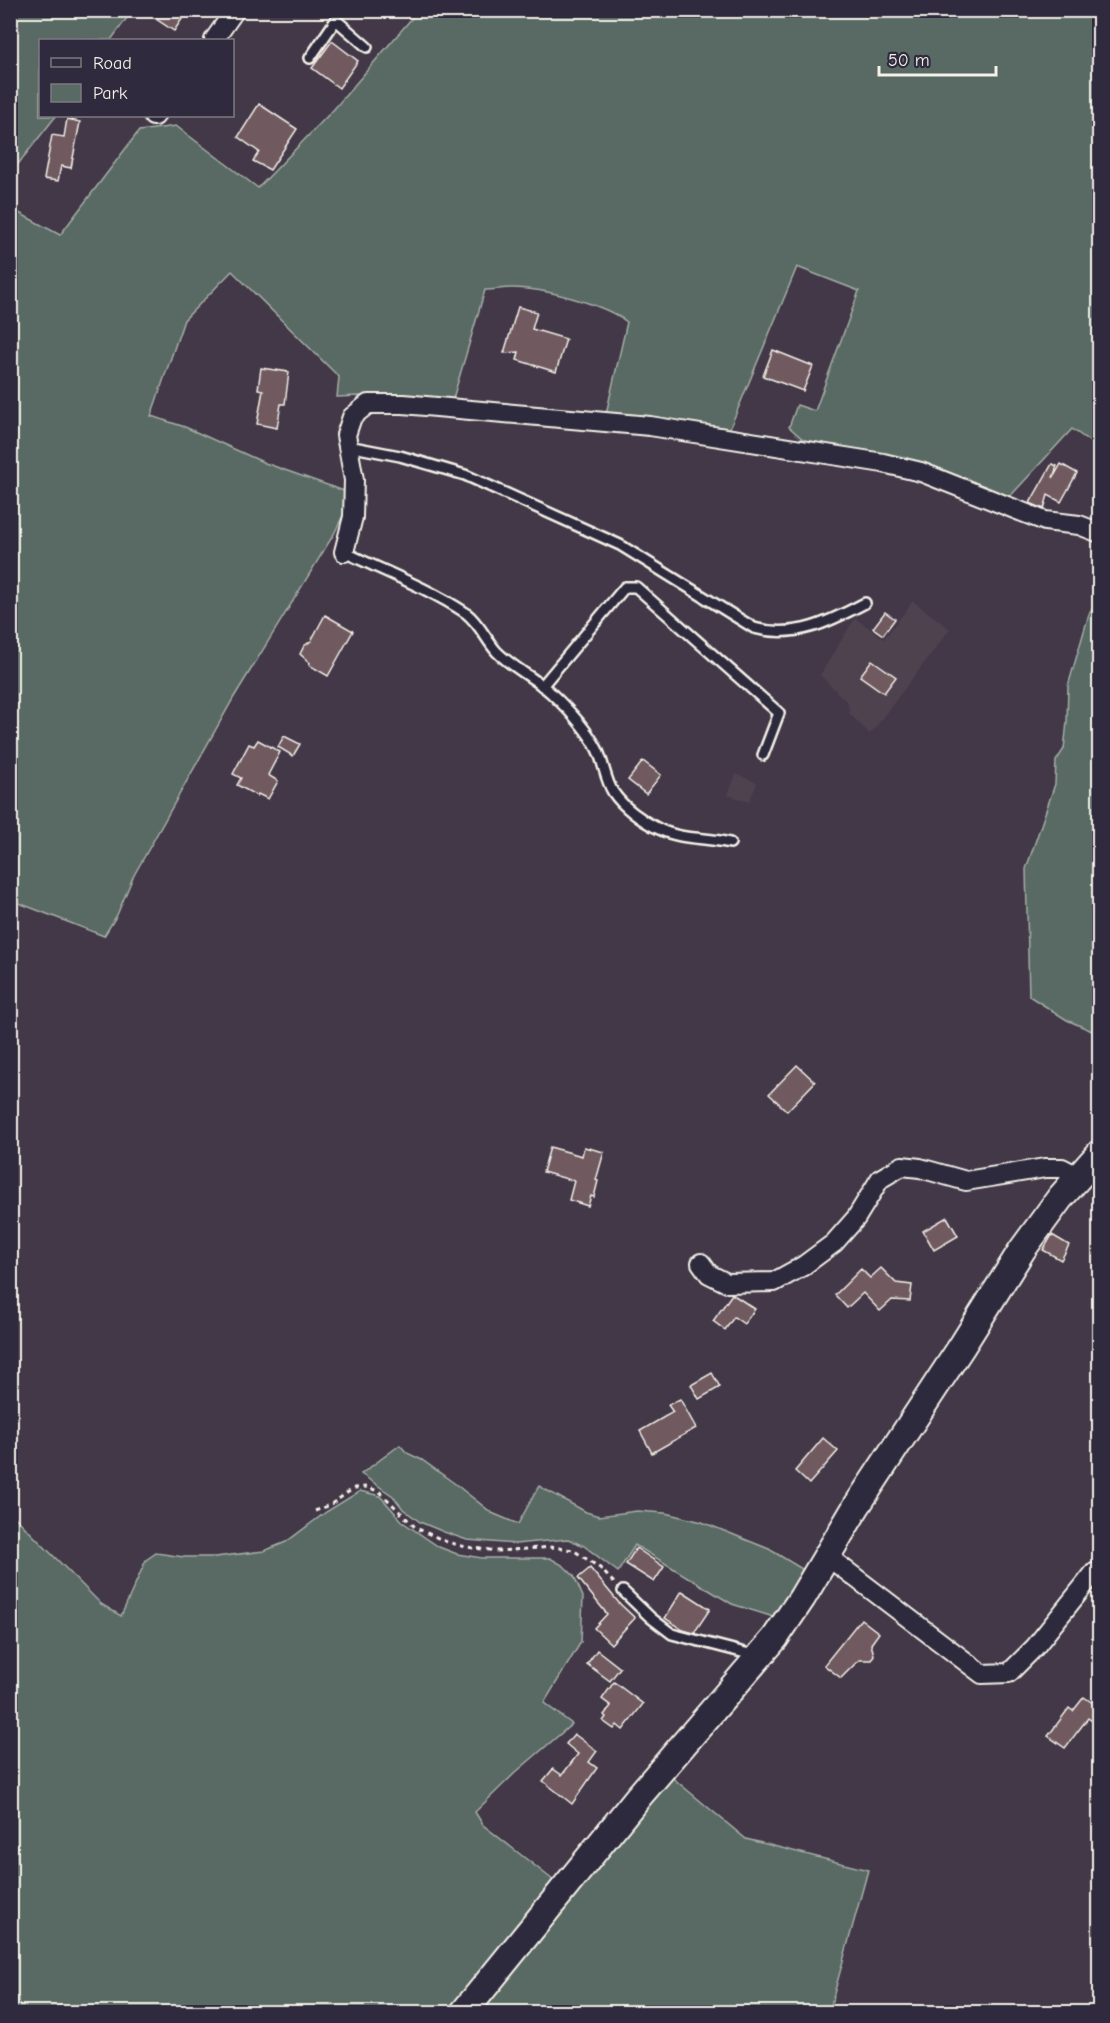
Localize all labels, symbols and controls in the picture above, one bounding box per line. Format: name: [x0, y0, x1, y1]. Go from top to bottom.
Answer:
legend: [39, 39, 234, 117]
scale bar: [879, 39, 996, 77]
text: 50 m: [888, 50, 930, 71]
text: Road: [93, 53, 132, 74]
text: Park: [93, 83, 128, 104]

